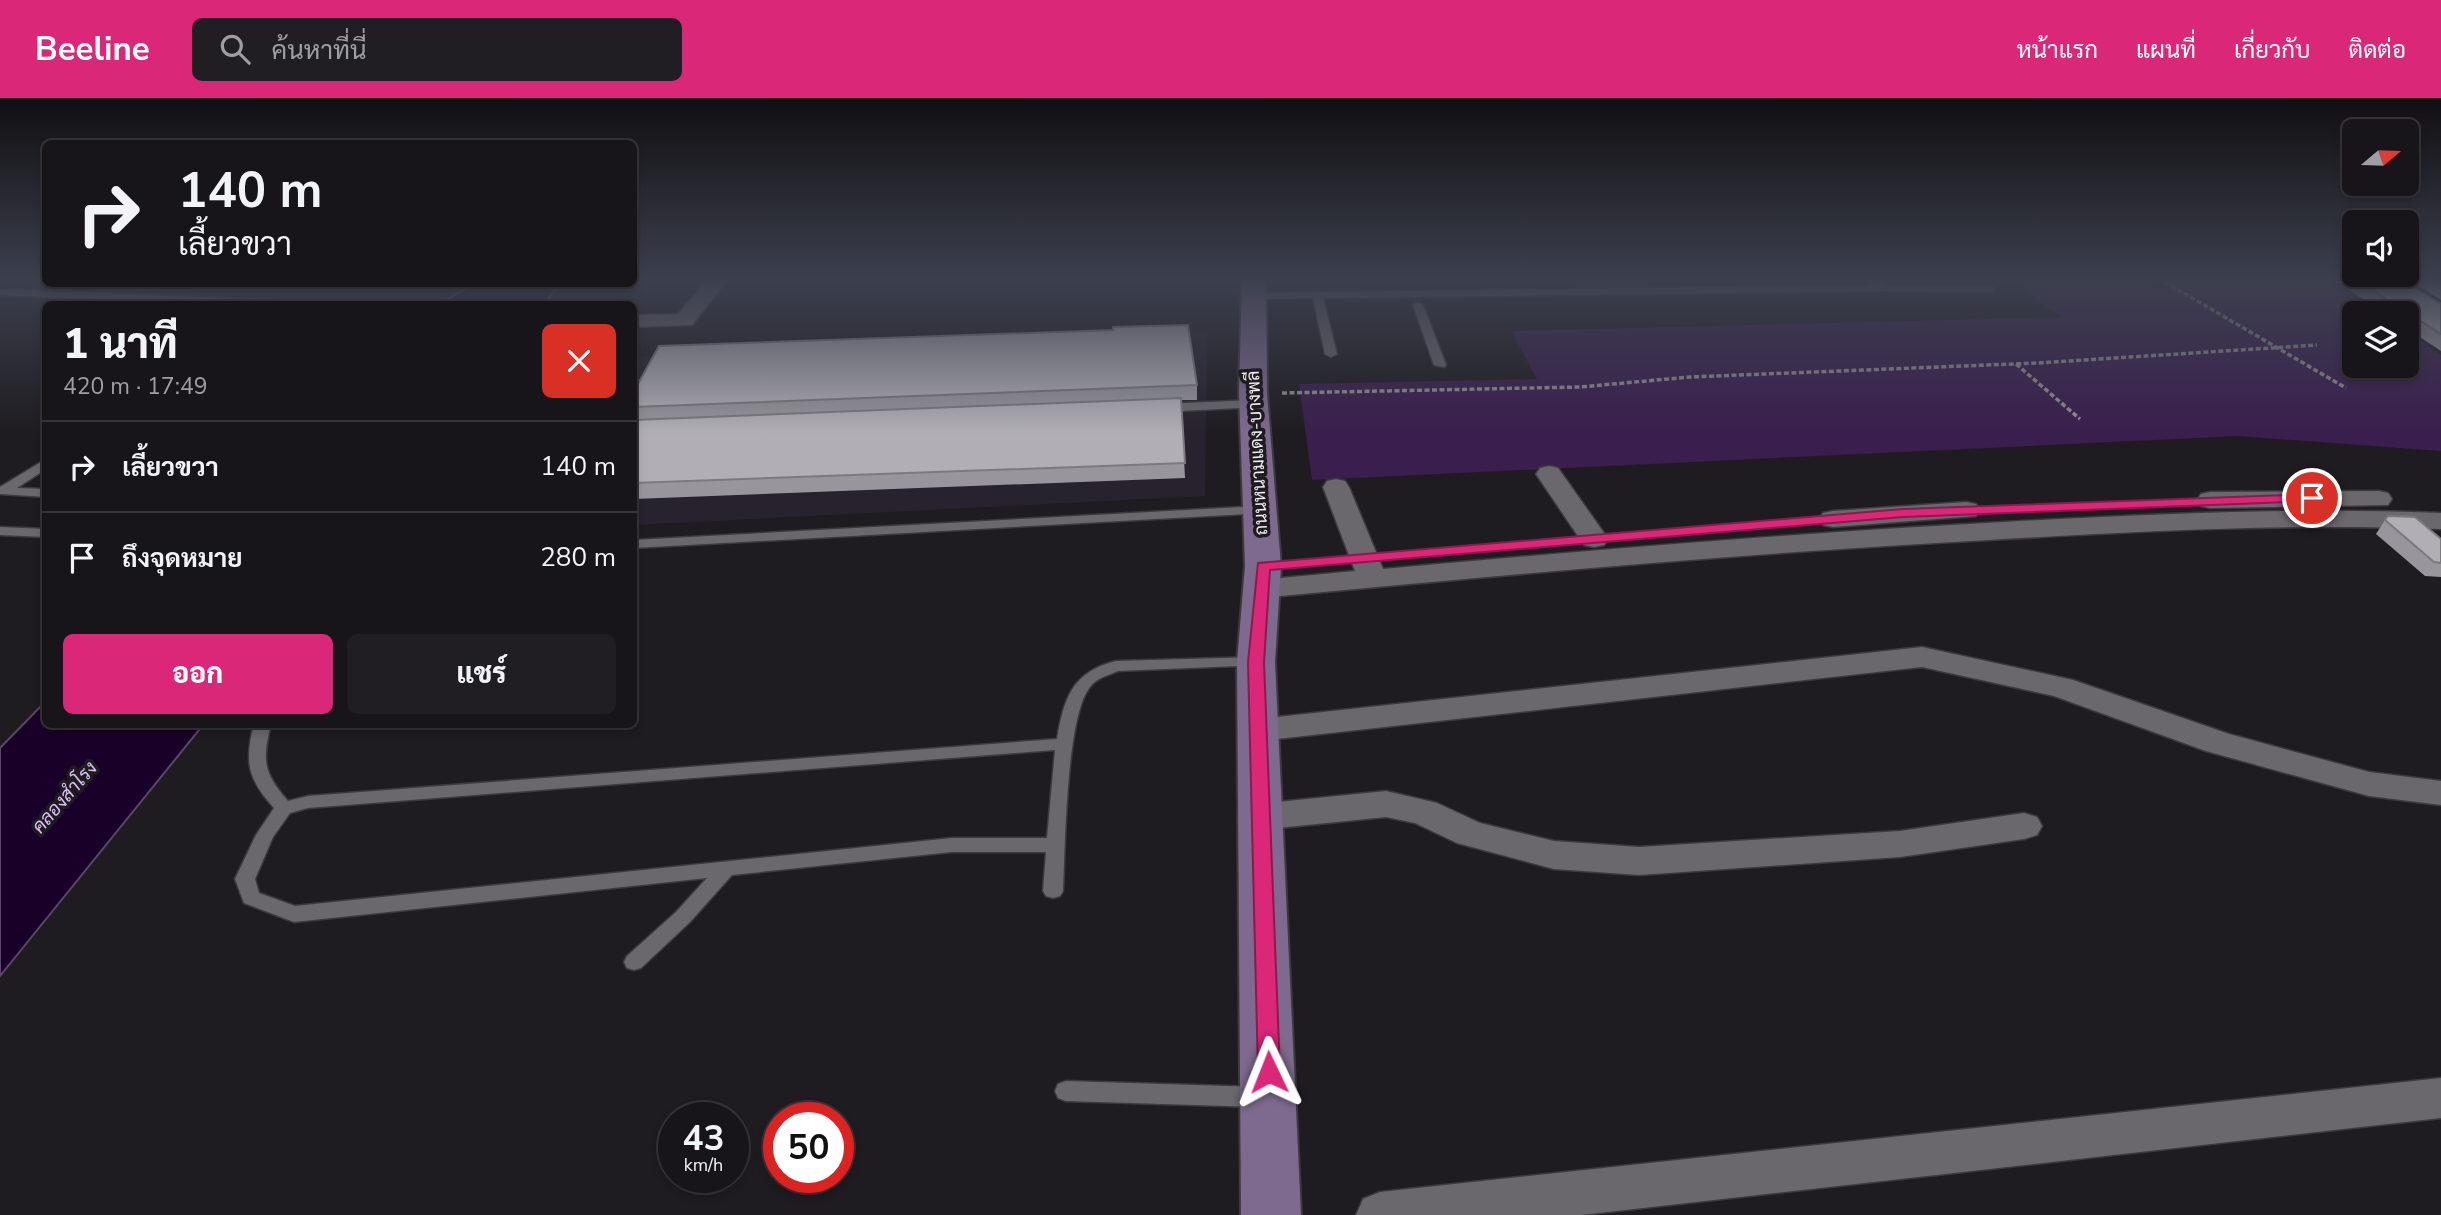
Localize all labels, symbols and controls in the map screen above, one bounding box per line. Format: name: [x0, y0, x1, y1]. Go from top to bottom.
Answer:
search box: [192, 18, 682, 81]
text: Beeline: [35, 27, 150, 72]
icon: search: [216, 30, 254, 68]
text: ค้นหาที่นี่: [272, 33, 367, 68]
text: หน้าแรก: [2017, 34, 2098, 66]
text: แผนที่: [2136, 34, 2196, 66]
text: เกี่ยวกับ: [2234, 34, 2311, 66]
text: ติดต่อ: [2349, 34, 2406, 66]
north arrow: [2342, 119, 2418, 196]
map controls: [2342, 119, 2419, 378]
text: 140 m: [178, 157, 322, 224]
icon: right: [63, 168, 154, 259]
button: sound: [2342, 210, 2419, 287]
text: เลี้ยวขวา: [178, 223, 292, 266]
button: layers: [2342, 301, 2419, 378]
text: 1 นาที: [63, 316, 178, 373]
button: close: [542, 324, 616, 398]
street label: ถนนหนามแดง-บางพลี: [1240, 370, 1273, 536]
text: 420 m · 17:49: [63, 371, 208, 402]
icon: right: [63, 448, 101, 486]
text: 140 m: [540, 449, 616, 484]
text: เลี้ยวขวา: [122, 450, 219, 485]
pin: [2282, 468, 2342, 528]
icon: arrive: [2293, 479, 2331, 517]
icon: arrive: [63, 539, 101, 577]
text: 280 m: [540, 540, 616, 575]
text: ถึงจุดหมาย: [122, 541, 243, 576]
button: ออก: [63, 634, 333, 714]
button: แชร์: [347, 634, 616, 714]
water label: คลองสำโรง: [26, 756, 104, 839]
position arrow: [1232, 1035, 1306, 1109]
speed limit sign: 50: [763, 1102, 854, 1193]
text: 43: [682, 1115, 725, 1162]
text: km/h: [684, 1153, 723, 1177]

